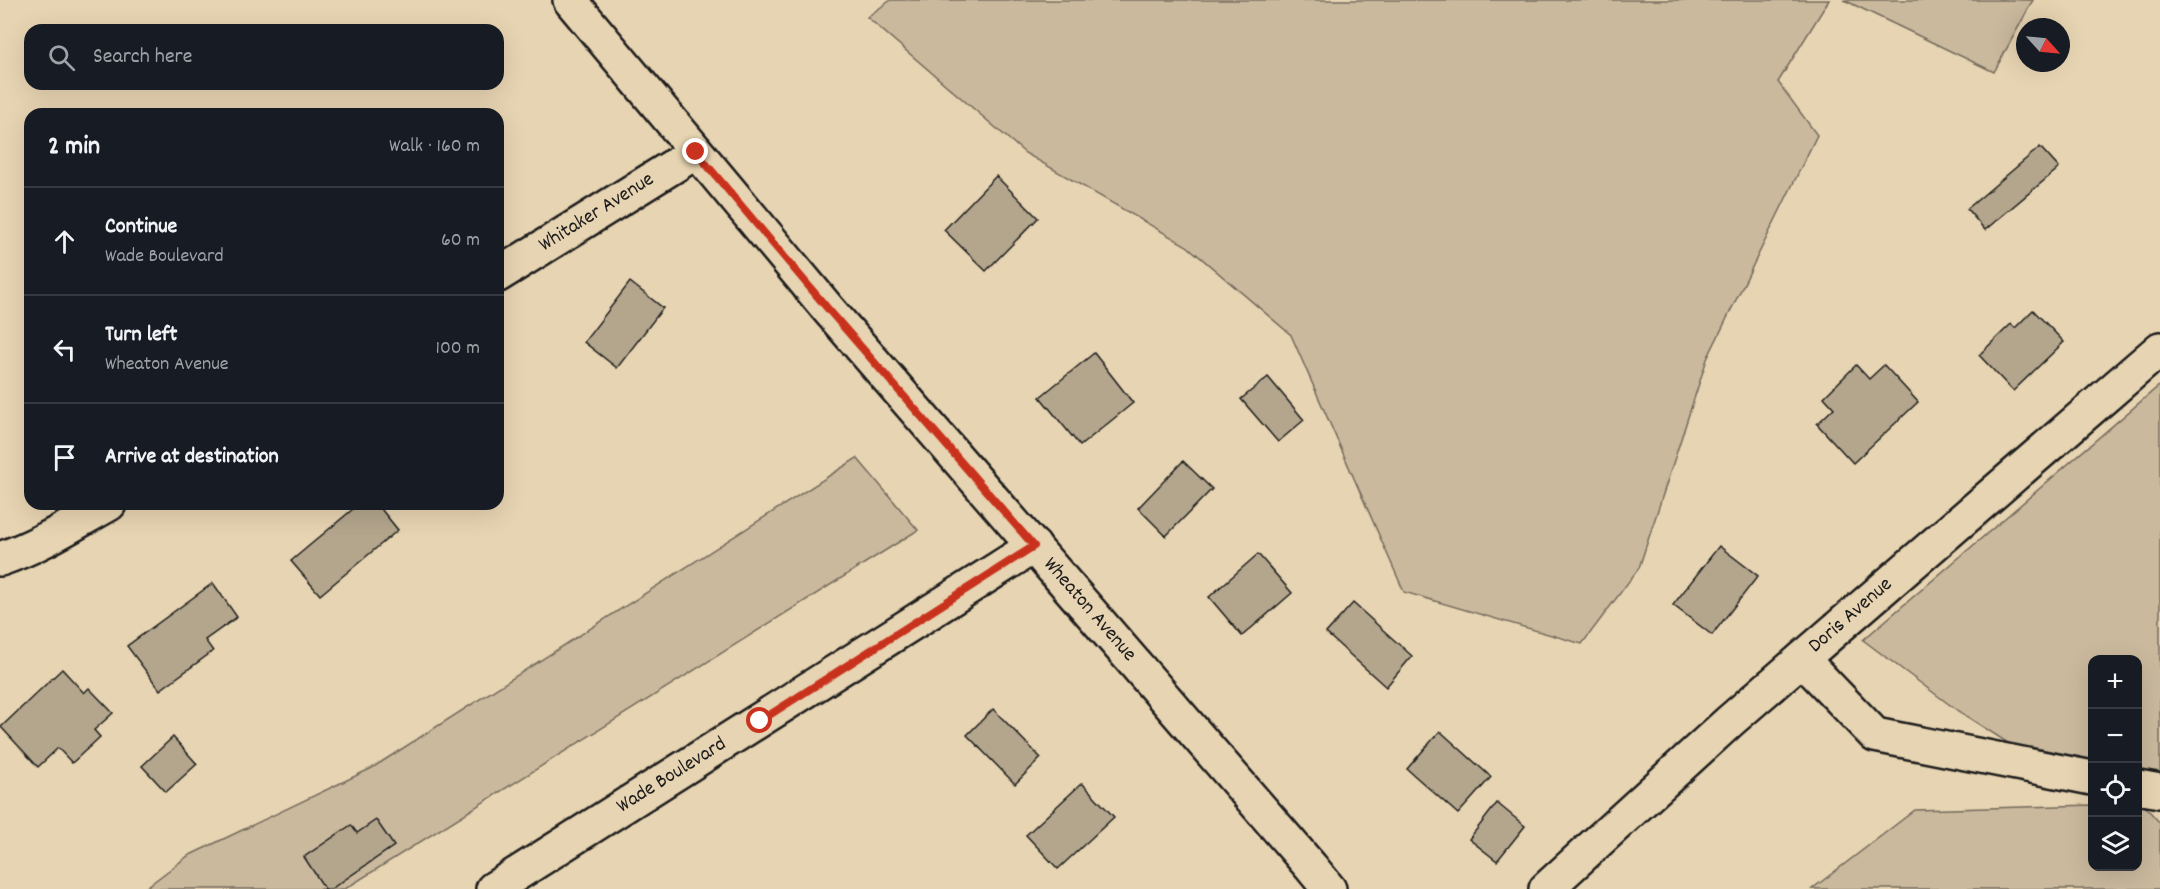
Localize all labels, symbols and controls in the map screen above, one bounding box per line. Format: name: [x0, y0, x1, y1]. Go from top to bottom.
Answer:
north arrow: [2016, 18, 2070, 72]
search box: [24, 24, 504, 90]
icon: search: [45, 41, 78, 74]
text: Search here: [93, 42, 192, 73]
text: 2 min: [48, 129, 100, 166]
text: Walk · 160 m: [389, 133, 480, 161]
route end: [682, 138, 708, 164]
street label: Whitaker Avenue: [533, 166, 661, 260]
text: Continue: [105, 212, 177, 243]
icon: ahead: [48, 225, 81, 258]
text: 60 m: [441, 227, 480, 255]
text: Wade Boulevard: [105, 243, 224, 271]
text: Turn left: [105, 320, 177, 351]
icon: left: [48, 333, 81, 366]
text: 100 m: [436, 335, 480, 363]
text: Wheaton Avenue: [105, 351, 229, 379]
icon: arrive: [48, 441, 81, 474]
text: Arrive at destination: [105, 442, 279, 473]
street label: Wheaton Avenue: [1035, 551, 1143, 669]
street label: Doris Avenue: [1802, 571, 1900, 661]
map controls: [2088, 655, 2142, 871]
button: +: [2088, 655, 2142, 709]
route start: [746, 707, 772, 733]
button: −: [2088, 709, 2142, 763]
street label: Wade Boulevard: [611, 730, 733, 822]
button: locate: [2088, 763, 2142, 817]
button: layers: [2088, 817, 2142, 871]

